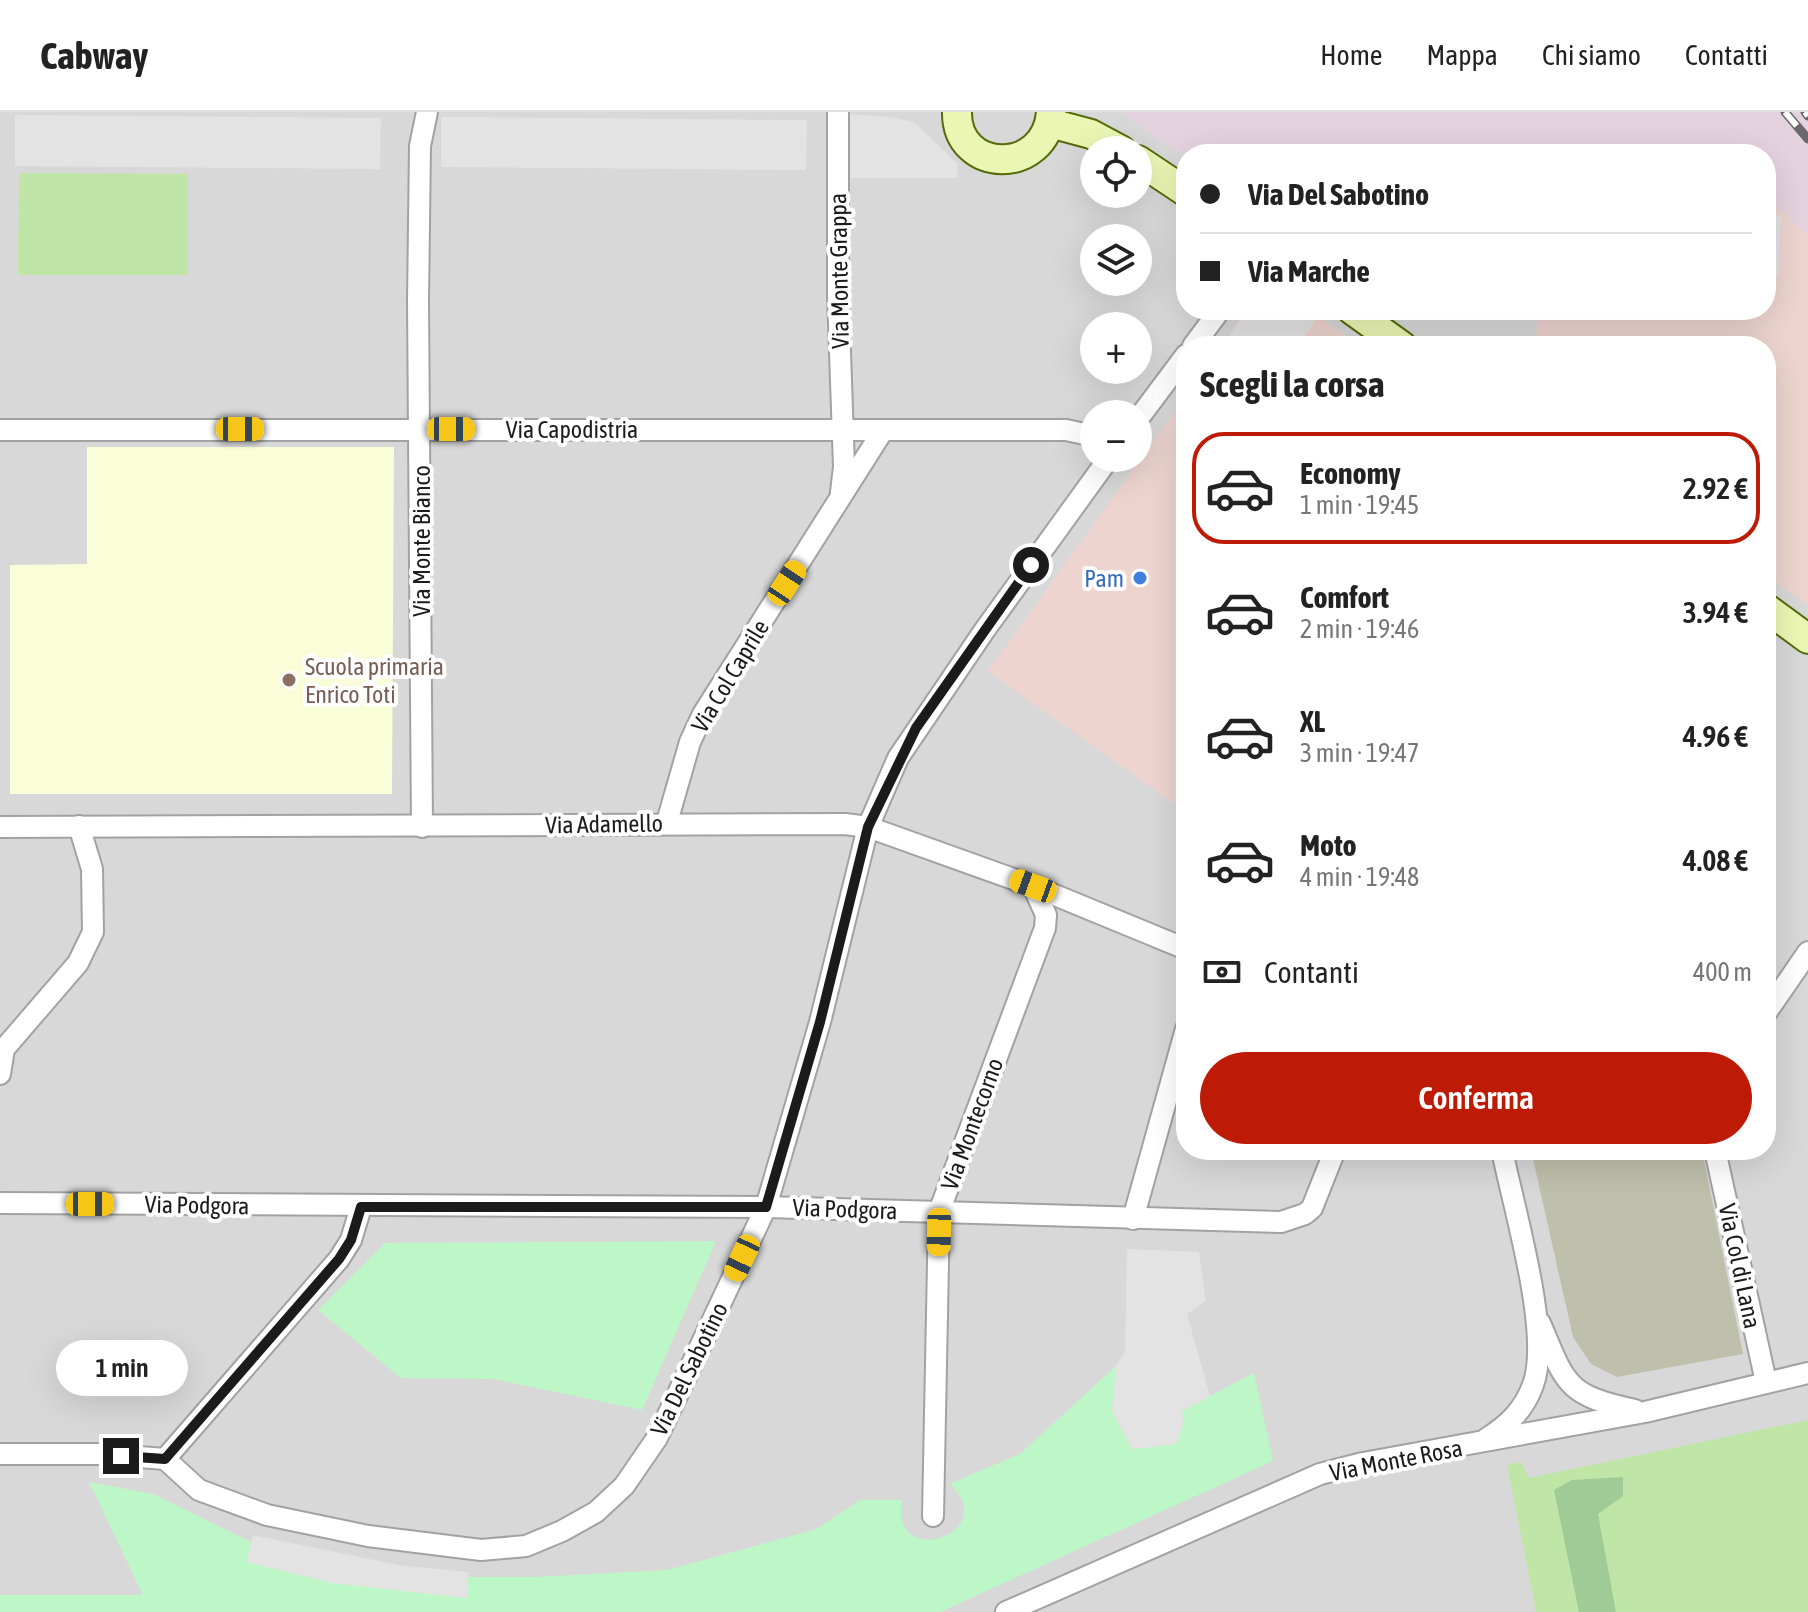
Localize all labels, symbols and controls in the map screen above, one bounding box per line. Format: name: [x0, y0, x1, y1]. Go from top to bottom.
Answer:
text: Cabway: [40, 34, 148, 77]
text: Home: [1320, 39, 1383, 71]
text: Mappa: [1427, 39, 1498, 71]
text: Chi siamo: [1542, 39, 1641, 71]
text: Contatti: [1685, 39, 1768, 71]
map controls: [1080, 136, 1152, 472]
button: locate: [1080, 136, 1152, 208]
text: Via Del Sabotino: [1248, 177, 1429, 211]
street label: Via Monte Grappa: [824, 193, 854, 349]
button: layers: [1080, 224, 1152, 296]
text: Via Marche: [1248, 254, 1370, 288]
button: +: [1080, 312, 1152, 384]
text: Scegli la corsa: [1200, 363, 1385, 405]
button: −: [1080, 400, 1152, 472]
street label: Via Capodistria: [506, 416, 638, 443]
car: [216, 417, 264, 441]
car: [427, 417, 475, 441]
icon: car: [1204, 452, 1276, 524]
text: Economy: [1300, 456, 1401, 490]
street label: Via Monte Bianco: [408, 465, 435, 617]
text: 2.92 €: [1683, 471, 1748, 505]
text: 1 min · 19:45: [1300, 490, 1419, 520]
route start: [1013, 547, 1049, 583]
car: [764, 556, 810, 610]
place label: Pam: [1084, 565, 1124, 592]
marker: Pam: [1131, 569, 1149, 587]
icon: car: [1204, 576, 1276, 648]
text: Comfort: [1300, 580, 1389, 614]
text: 3.94 €: [1683, 595, 1748, 629]
text: 2 min · 19:46: [1300, 614, 1419, 644]
street label: Via Col Caprile: [686, 615, 774, 737]
place label: Scuola primaria Enrico Toti: [305, 653, 444, 708]
marker: Scuola primaria Enrico Toti: [280, 671, 298, 689]
icon: car: [1204, 700, 1276, 772]
text: XL: [1300, 704, 1325, 738]
text: 4.96 €: [1683, 719, 1748, 753]
text: 3 min · 19:47: [1300, 738, 1419, 768]
street label: Via Adamello: [545, 809, 663, 839]
icon: car: [1204, 824, 1276, 896]
text: Moto: [1300, 828, 1357, 862]
text: 4.08 €: [1683, 843, 1748, 877]
text: 4 min · 19:48: [1300, 862, 1419, 892]
car: [1006, 867, 1060, 905]
icon: cash: [1200, 950, 1244, 994]
text: Contanti: [1264, 955, 1359, 989]
text: 400 m: [1693, 957, 1752, 987]
button: Conferma: [1200, 1052, 1752, 1144]
street label: Via Montecorno: [936, 1054, 1008, 1194]
street label: Via Podgora: [144, 1191, 250, 1219]
car: [66, 1192, 114, 1216]
street label: Via Podgora: [792, 1194, 898, 1224]
street label: Via Col di Lana: [1714, 1201, 1766, 1331]
car: [927, 1208, 951, 1256]
car: [721, 1231, 763, 1285]
street label: Via Del Sabotino: [645, 1298, 733, 1440]
callout: 1 min: [55, 1340, 187, 1396]
text: 1 min: [95, 1353, 149, 1383]
street label: Via Monte Rosa: [1327, 1434, 1465, 1486]
route end: [103, 1438, 139, 1474]

